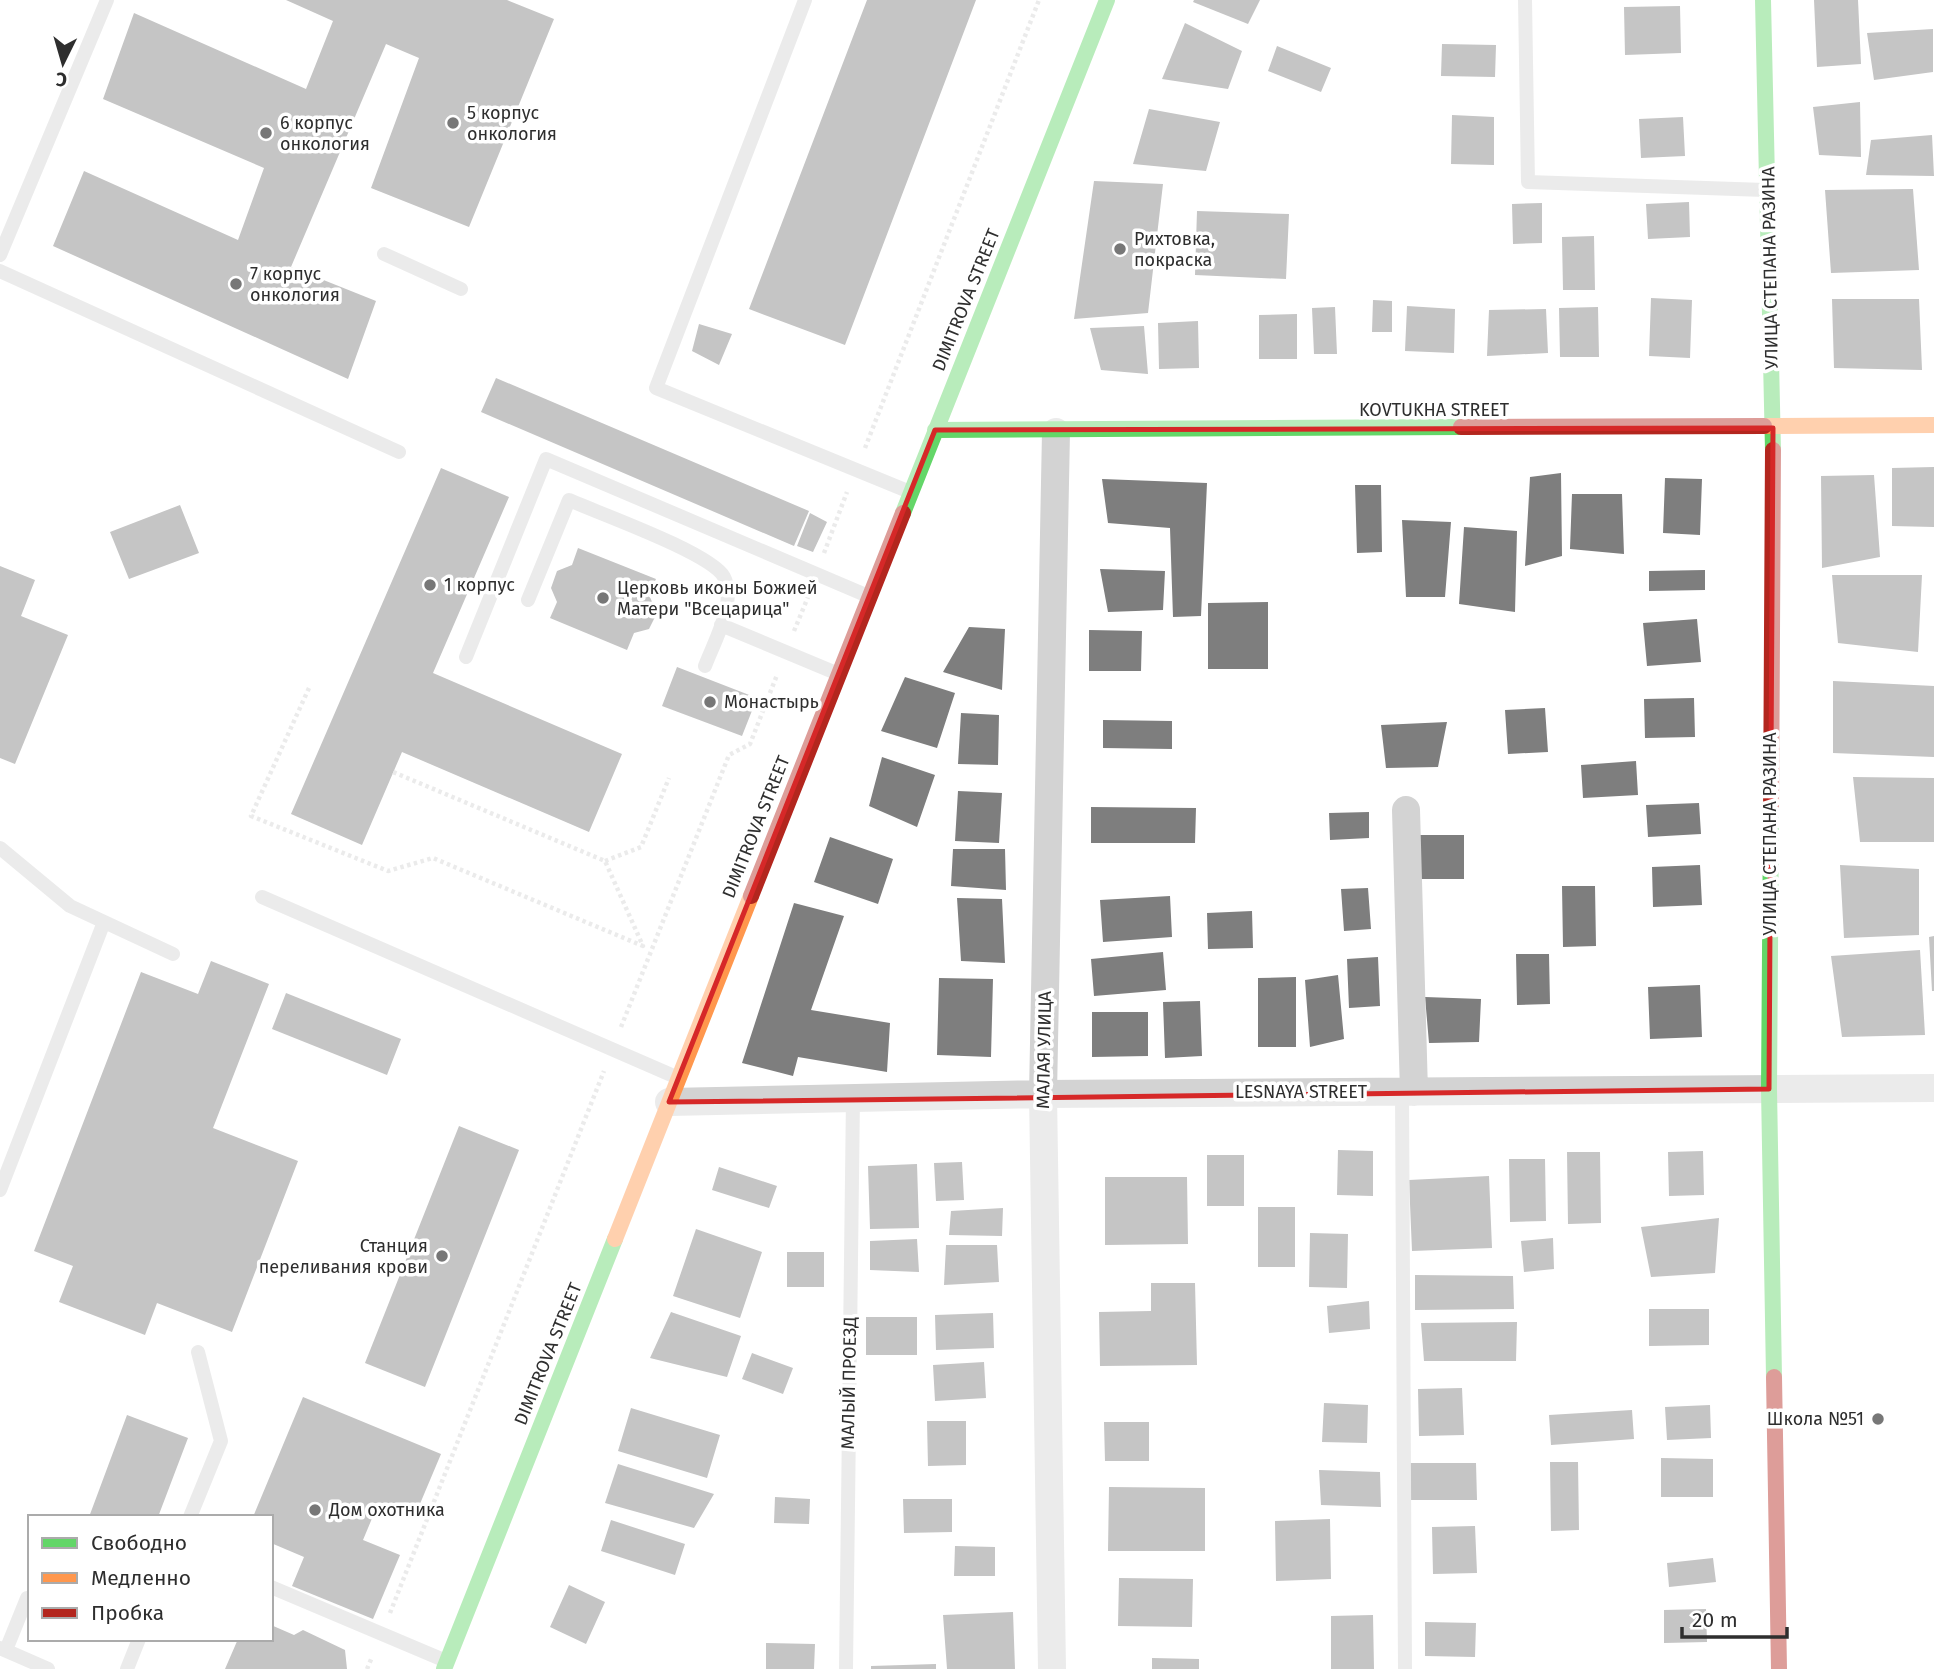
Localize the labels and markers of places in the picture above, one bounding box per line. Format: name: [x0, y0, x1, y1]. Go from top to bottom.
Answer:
place label: 5 корпус онкология: [467, 102, 557, 145]
place label: 6 корпус онкология: [280, 112, 370, 155]
marker: 5 корпус онкология: [445, 115, 461, 131]
marker: 6 корпус онкология: [258, 125, 274, 141]
place label: Рихтовка, покраска: [1134, 228, 1215, 271]
marker: Рихтовка, покраска: [1112, 241, 1128, 257]
place label: 7 корпус онкология: [250, 263, 340, 306]
marker: 7 корпус онкология: [228, 276, 244, 292]
place label: 1 корпус: [444, 574, 515, 596]
marker: 1 корпус: [422, 577, 438, 593]
place label: Церковь иконы Божией Матери "Всецарица": [617, 577, 818, 620]
marker: Церковь иконы Божией Матери "Всецарица": [595, 590, 611, 606]
place label: Монастырь: [724, 691, 819, 713]
marker: Монастырь: [702, 694, 718, 710]
place label: Станция переливания крови: [259, 1235, 428, 1278]
marker: Станция переливания крови: [434, 1248, 450, 1264]
place label: Школа №51: [1767, 1408, 1864, 1430]
marker: Школа №51: [1870, 1411, 1886, 1427]
place label: Дом охотника: [328, 1499, 445, 1521]
marker: Дом охотника: [307, 1502, 323, 1518]

